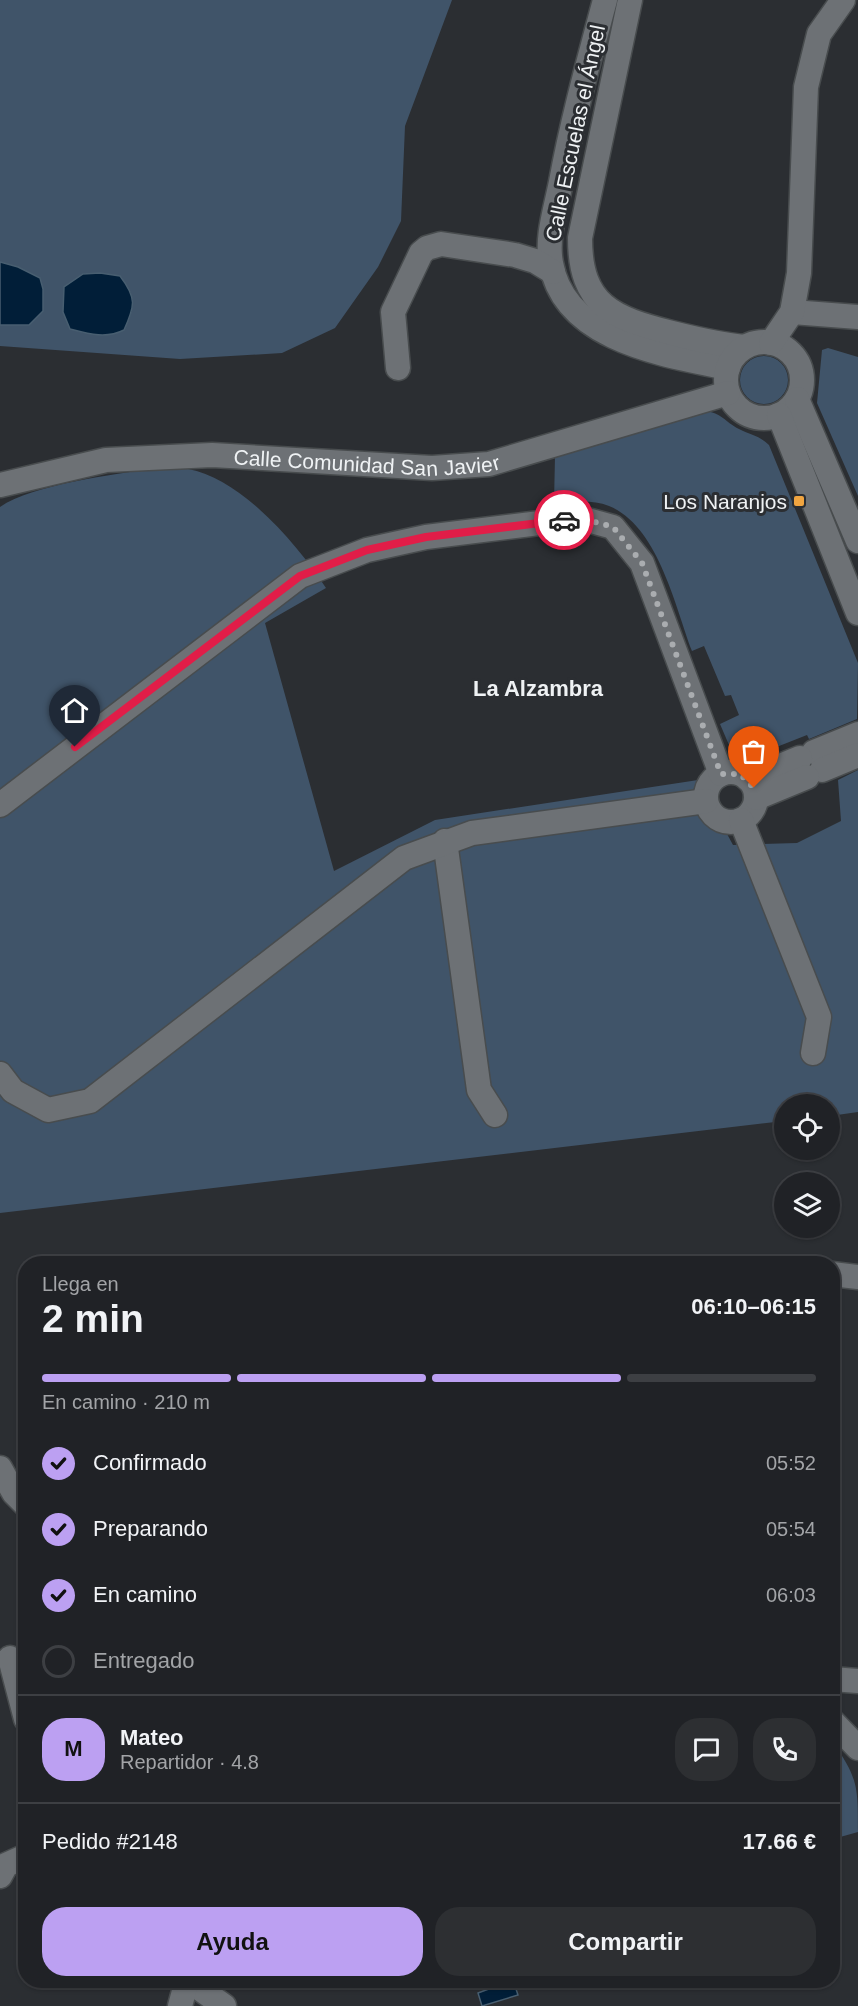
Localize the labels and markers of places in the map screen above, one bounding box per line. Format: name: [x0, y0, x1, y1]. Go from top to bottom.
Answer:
place label: Los Naranjos: [663, 490, 787, 513]
marker: Los Naranjos: [792, 494, 806, 508]
pin: [49, 685, 100, 747]
pin: [728, 726, 779, 788]

